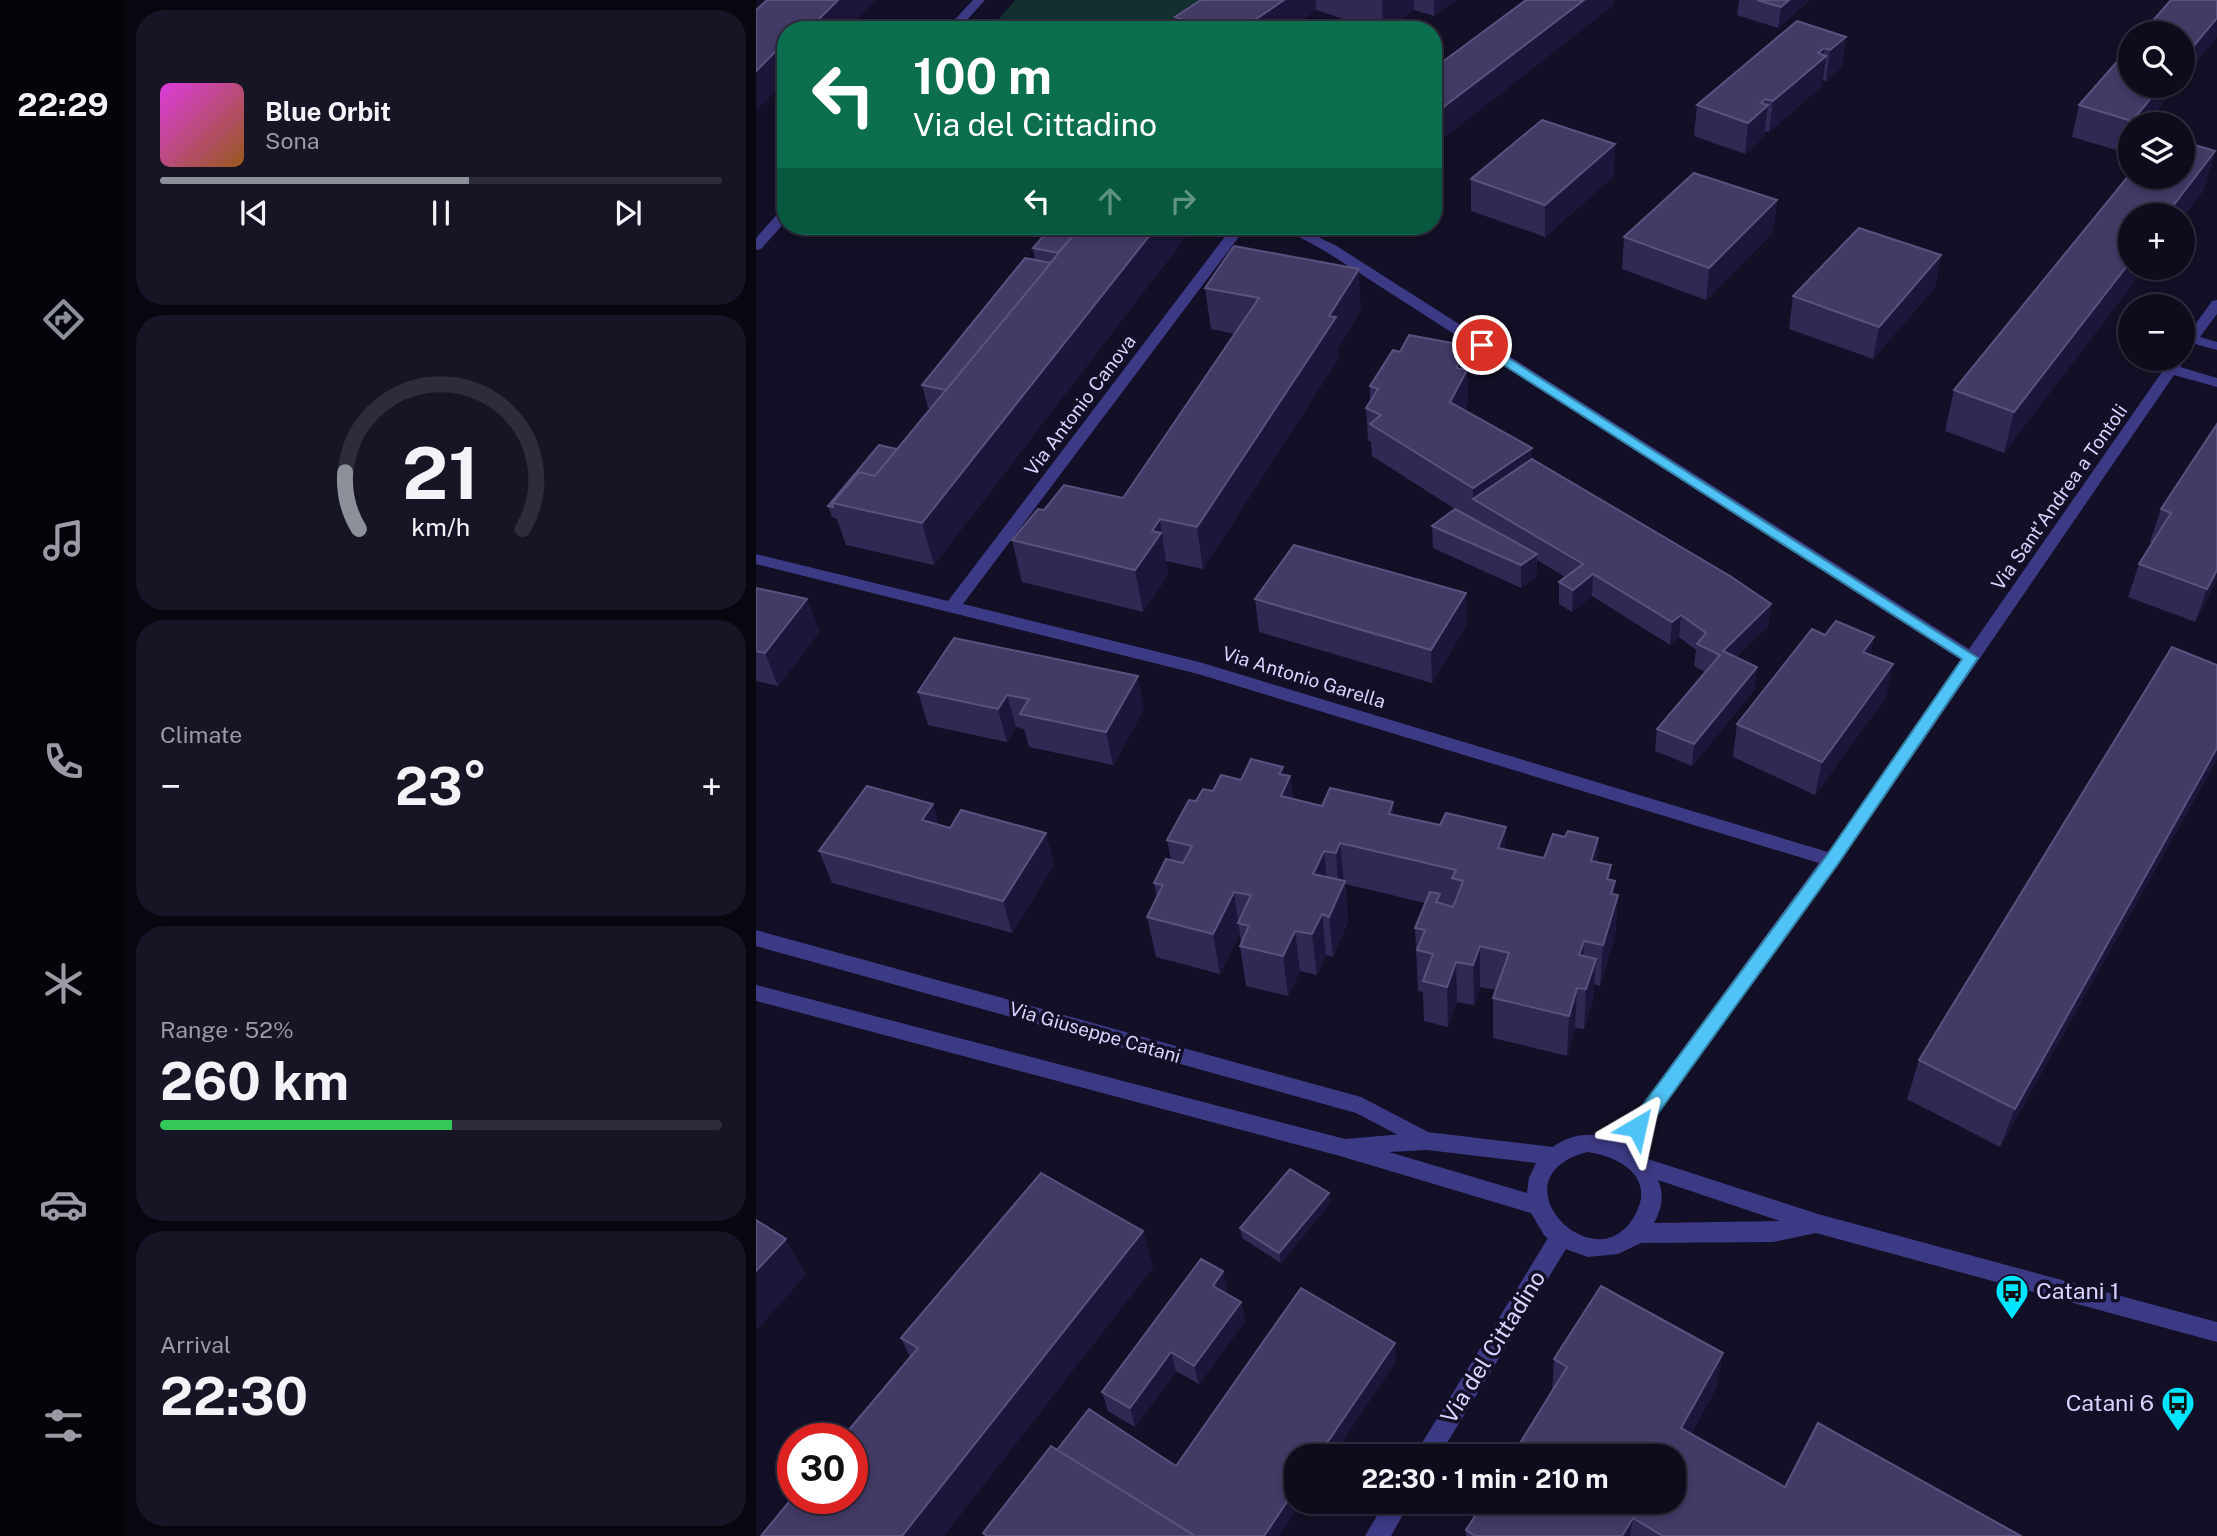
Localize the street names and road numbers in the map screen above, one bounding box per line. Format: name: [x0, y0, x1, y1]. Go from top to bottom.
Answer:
street label: Via Antonio Canova: [1020, 330, 1140, 480]
street label: Via Sant'Andrea a Tontoli: [1986, 400, 2132, 594]
street label: Via Antonio Garella: [1220, 642, 1388, 712]
street label: Via Giuseppe Catani: [1007, 997, 1183, 1067]
street label: Via del Cittadino: [1435, 1265, 1550, 1428]

